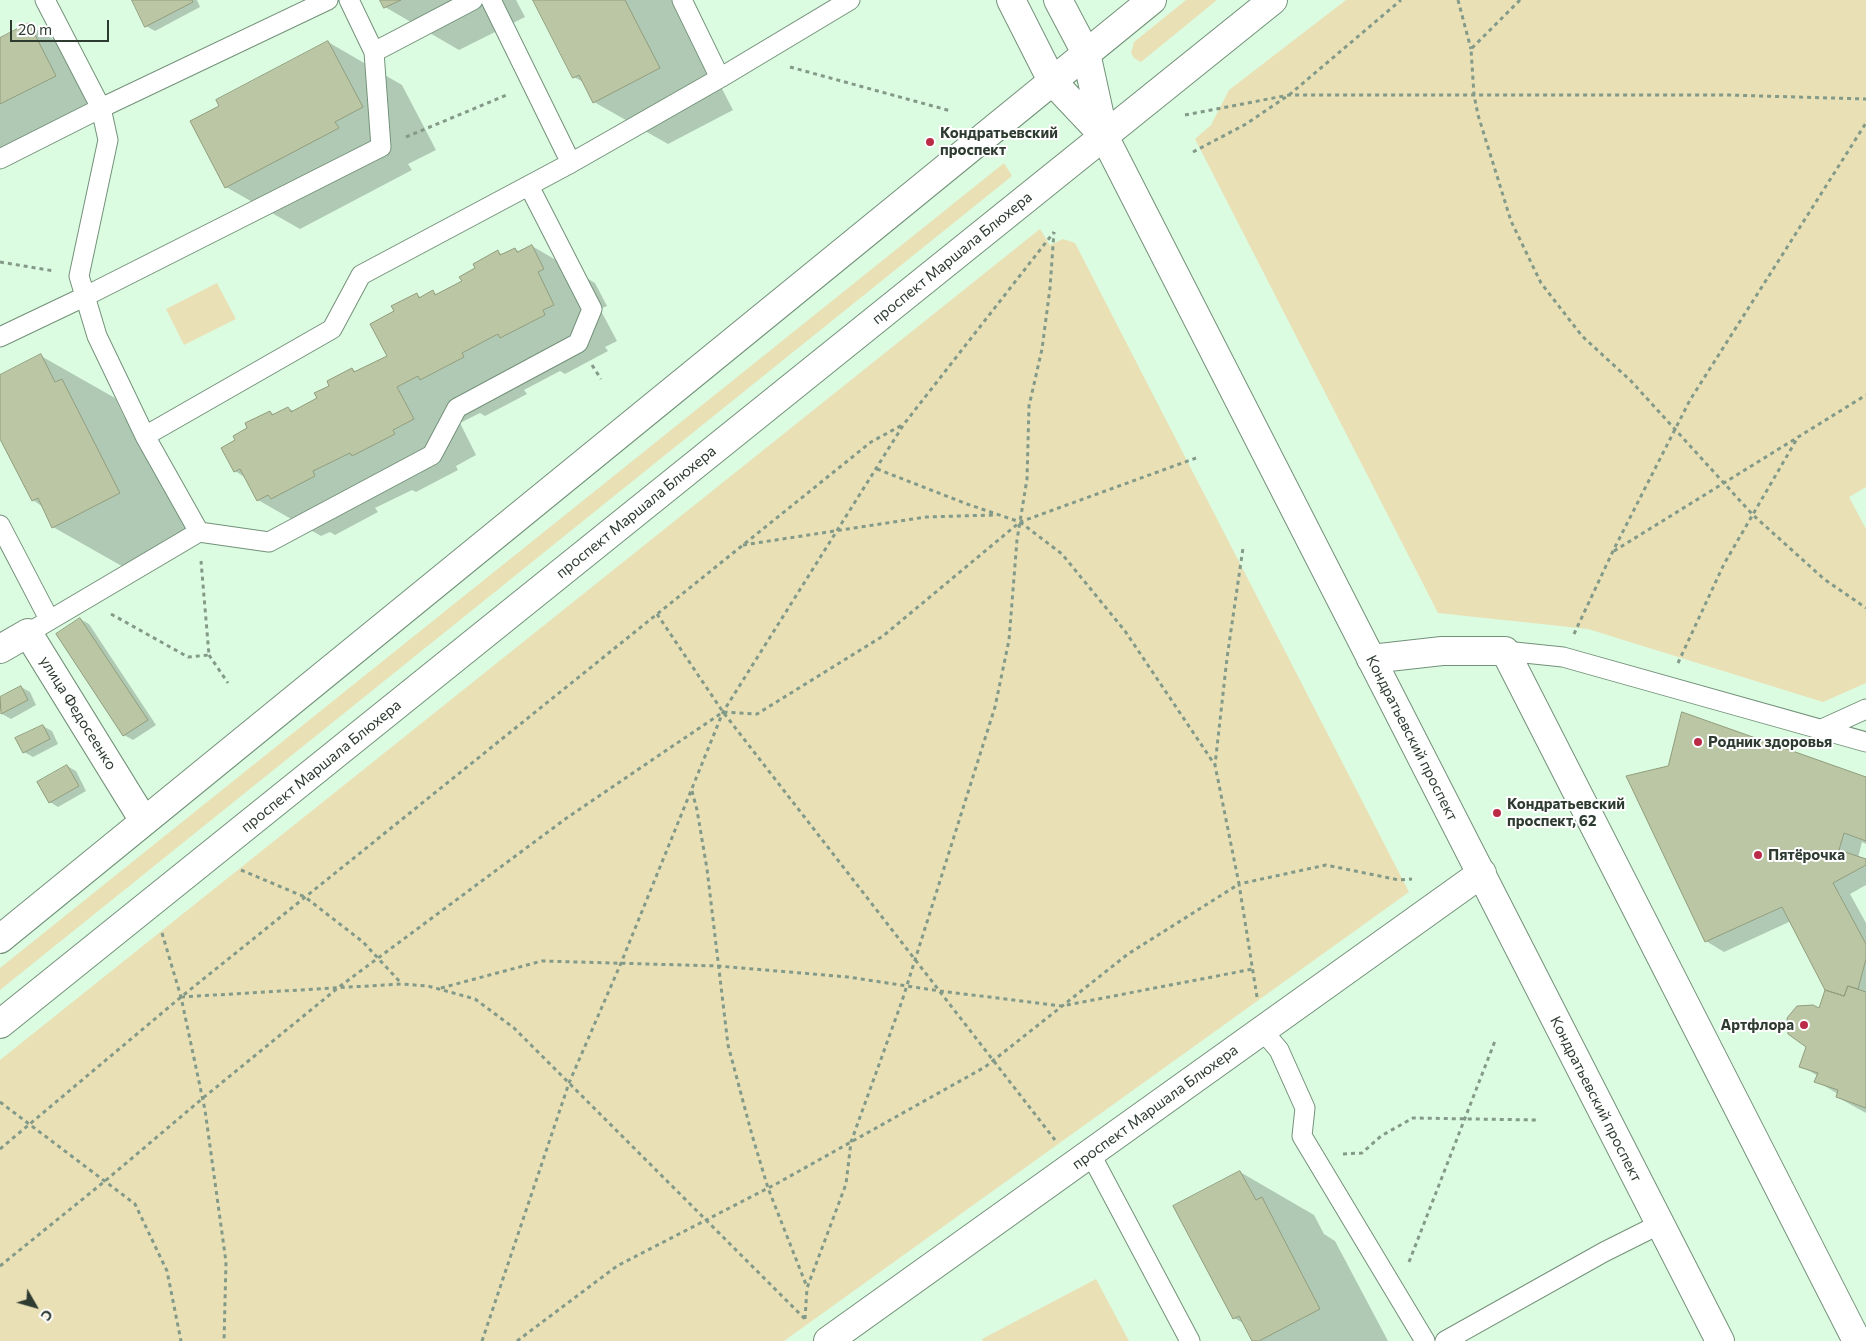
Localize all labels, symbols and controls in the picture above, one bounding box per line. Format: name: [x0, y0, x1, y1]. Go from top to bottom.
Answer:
scale bar: [12, 10, 111, 42]
text: 20 m: [18, 20, 52, 38]
place label: Кондратьевский проспект: [940, 124, 1058, 159]
marker: Кондратьевский проспект: [924, 136, 936, 148]
street label: проспект Маршала Блюхера: [868, 188, 1036, 328]
street label: проспект Маршала Блюхера: [552, 442, 720, 582]
street label: Кондратьевский проспект: [1362, 652, 1462, 824]
street label: улица Федосеенко: [36, 653, 120, 773]
street label: проспект Маршала Блюхера: [237, 696, 405, 836]
place label: Родник здоровья: [1708, 733, 1832, 751]
marker: Родник здоровья: [1692, 736, 1704, 748]
place label: Кондратьевский проспект, 62: [1507, 795, 1625, 830]
marker: Кондратьевский проспект, 62: [1491, 807, 1503, 819]
place label: Пятёрочка: [1768, 846, 1845, 864]
marker: Пятёрочка: [1752, 849, 1764, 861]
street label: Кондратьевский проспект: [1546, 1013, 1646, 1185]
place label: Артфлора: [1720, 1016, 1794, 1034]
marker: Артфлора: [1798, 1019, 1810, 1031]
street label: проспект Маршала Блюхера: [1069, 1041, 1241, 1173]
north arrow: [10, 1281, 60, 1331]
text: С: [38, 1307, 57, 1325]

